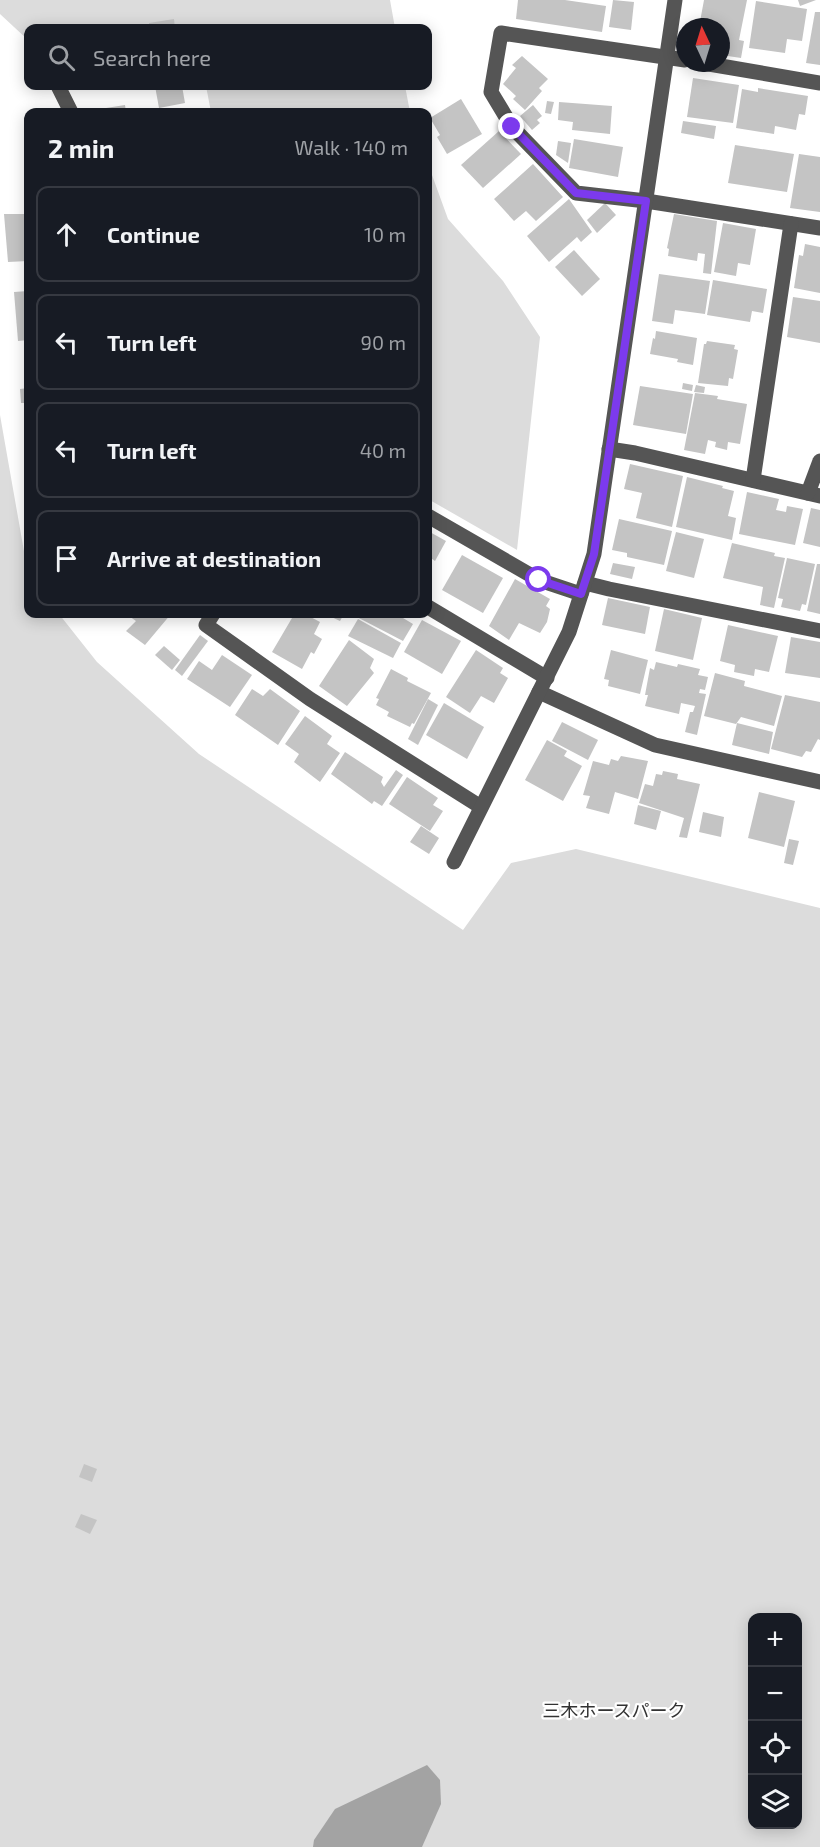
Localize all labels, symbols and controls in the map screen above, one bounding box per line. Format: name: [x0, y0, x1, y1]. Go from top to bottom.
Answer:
north arrow: [676, 18, 730, 72]
search box: [24, 24, 432, 90]
icon: search: [45, 41, 78, 74]
text: Search here: [93, 44, 211, 70]
route end: [498, 113, 524, 139]
text: 2 min: [48, 132, 114, 163]
text: Walk · 140 m: [294, 135, 408, 159]
icon: ahead: [50, 218, 83, 251]
text: Continue: [107, 221, 200, 247]
text: 10 m: [364, 222, 406, 246]
icon: left: [50, 326, 83, 359]
text: Turn left: [107, 329, 196, 355]
text: 90 m: [361, 330, 406, 354]
icon: left: [50, 434, 83, 467]
text: Turn left: [107, 437, 196, 463]
text: 40 m: [360, 438, 406, 462]
icon: arrive: [50, 542, 83, 575]
text: Arrive at destination: [107, 545, 321, 571]
route start: [525, 566, 551, 592]
map controls: [748, 1613, 802, 1829]
button: +: [748, 1613, 802, 1667]
button: −: [748, 1667, 802, 1721]
park label: 三木ホースパーク: [542, 1699, 686, 1721]
button: locate: [748, 1721, 802, 1775]
button: layers: [748, 1775, 802, 1829]

